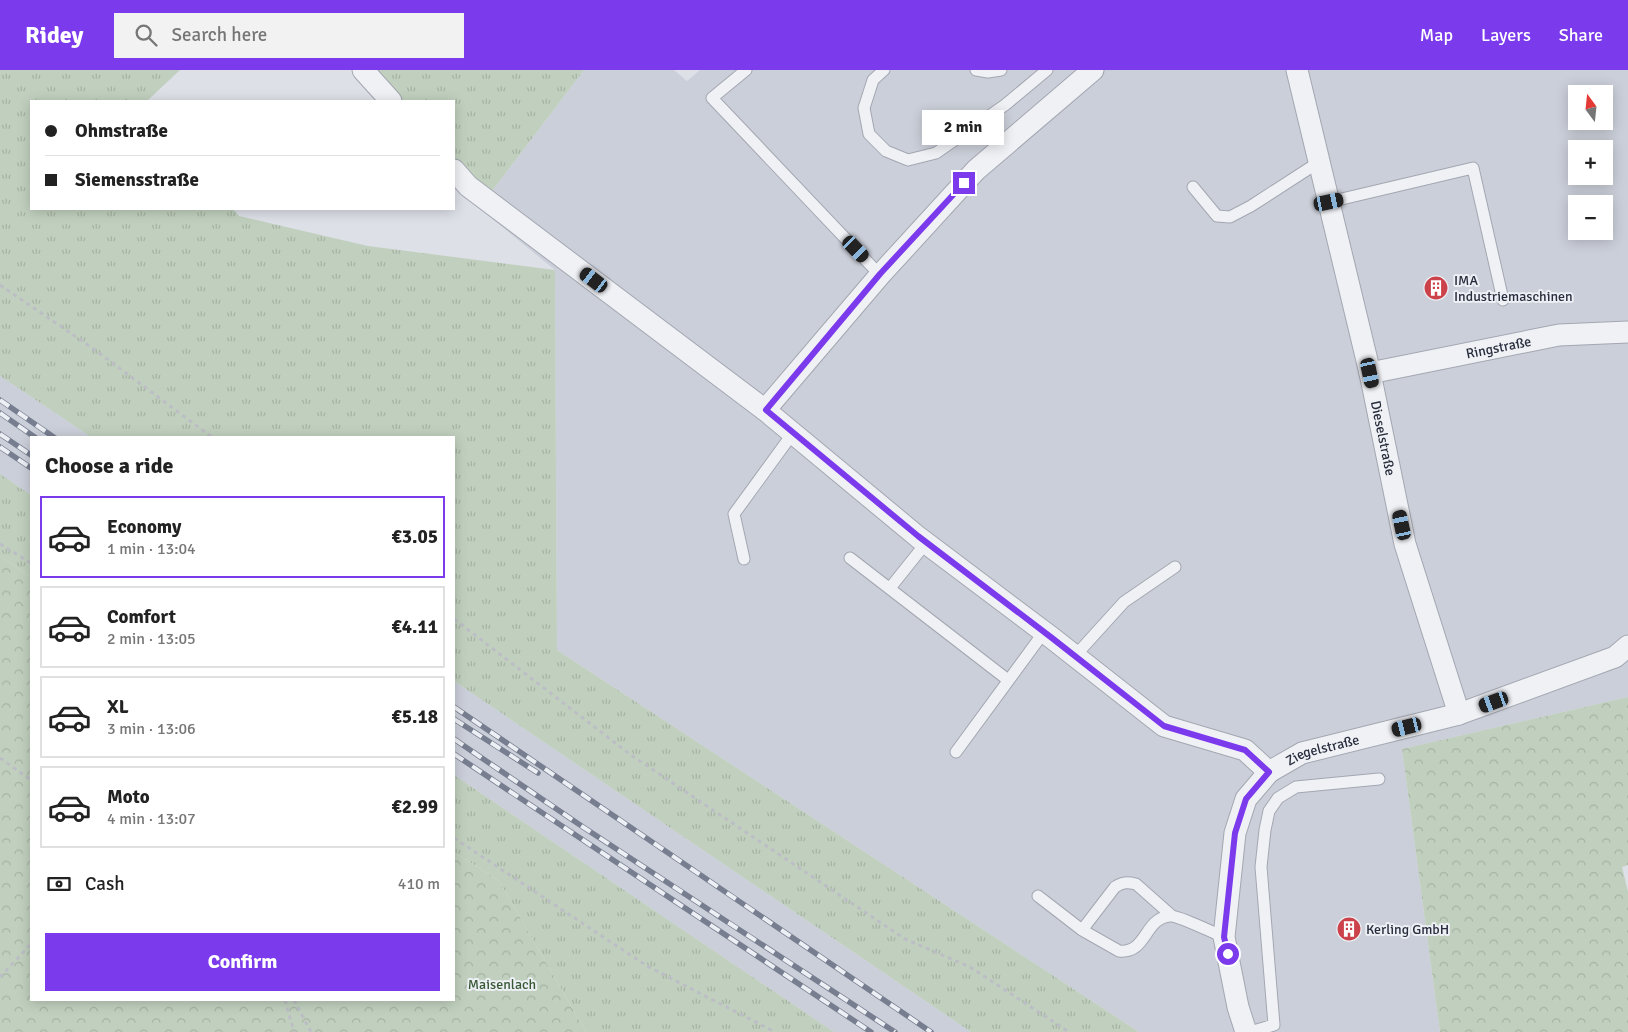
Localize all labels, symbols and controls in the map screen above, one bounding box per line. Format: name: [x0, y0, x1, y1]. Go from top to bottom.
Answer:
search box: [114, 13, 464, 58]
text: Ridey: [25, 20, 84, 50]
icon: search: [132, 21, 160, 49]
text: Search here: [172, 23, 267, 47]
text: Map: [1420, 24, 1453, 46]
text: Layers: [1481, 24, 1531, 46]
text: Share: [1559, 24, 1603, 46]
north arrow: [1568, 85, 1612, 130]
map controls: [1568, 85, 1613, 240]
callout: 2 min: [923, 111, 1005, 146]
text: 2 min: [944, 117, 982, 137]
text: Ohmstraße: [75, 119, 168, 143]
button: +: [1568, 140, 1613, 185]
text: Siemensstraße: [75, 168, 199, 192]
route end: [953, 172, 975, 194]
car: [1312, 192, 1345, 212]
button: −: [1568, 195, 1613, 240]
car: [840, 233, 871, 265]
car: [577, 265, 610, 295]
place label: IMA Industriemaschinen: [1454, 272, 1573, 305]
building icon: IMA Industriemaschinen: [1423, 275, 1449, 301]
street label: Ringstraße: [1464, 333, 1533, 363]
car: [1359, 357, 1380, 389]
street label: Dieselstraße: [1367, 399, 1399, 477]
text: Choose a ride: [45, 452, 173, 479]
car: [1391, 509, 1412, 541]
icon: car: [47, 515, 92, 560]
text: Economy: [107, 515, 181, 539]
text: €3.05: [392, 525, 438, 549]
text: 1 min · 13:04: [107, 539, 196, 559]
icon: car: [47, 605, 92, 650]
text: Comfort: [107, 605, 176, 629]
text: €4.11: [392, 615, 438, 639]
text: 2 min · 13:05: [107, 629, 196, 649]
car: [1477, 690, 1510, 714]
icon: car: [47, 695, 92, 740]
text: XL: [107, 695, 129, 719]
text: €5.18: [392, 705, 438, 729]
car: [1390, 716, 1423, 738]
text: 3 min · 13:06: [107, 719, 196, 739]
street label: Ziegelstraße: [1283, 731, 1361, 770]
icon: car: [47, 785, 92, 830]
text: Moto: [107, 785, 150, 809]
text: €2.99: [392, 795, 438, 819]
text: 4 min · 13:07: [107, 809, 196, 829]
icon: cash: [45, 870, 73, 898]
text: Cash: [85, 872, 125, 896]
text: 410 m: [398, 874, 440, 894]
building icon: Kerling GmbH: [1336, 916, 1362, 942]
place label: Kerling GmbH: [1366, 921, 1449, 938]
button: Confirm: [45, 933, 440, 991]
route start: [1217, 943, 1239, 965]
park label: Maisenlach: [468, 976, 536, 993]

